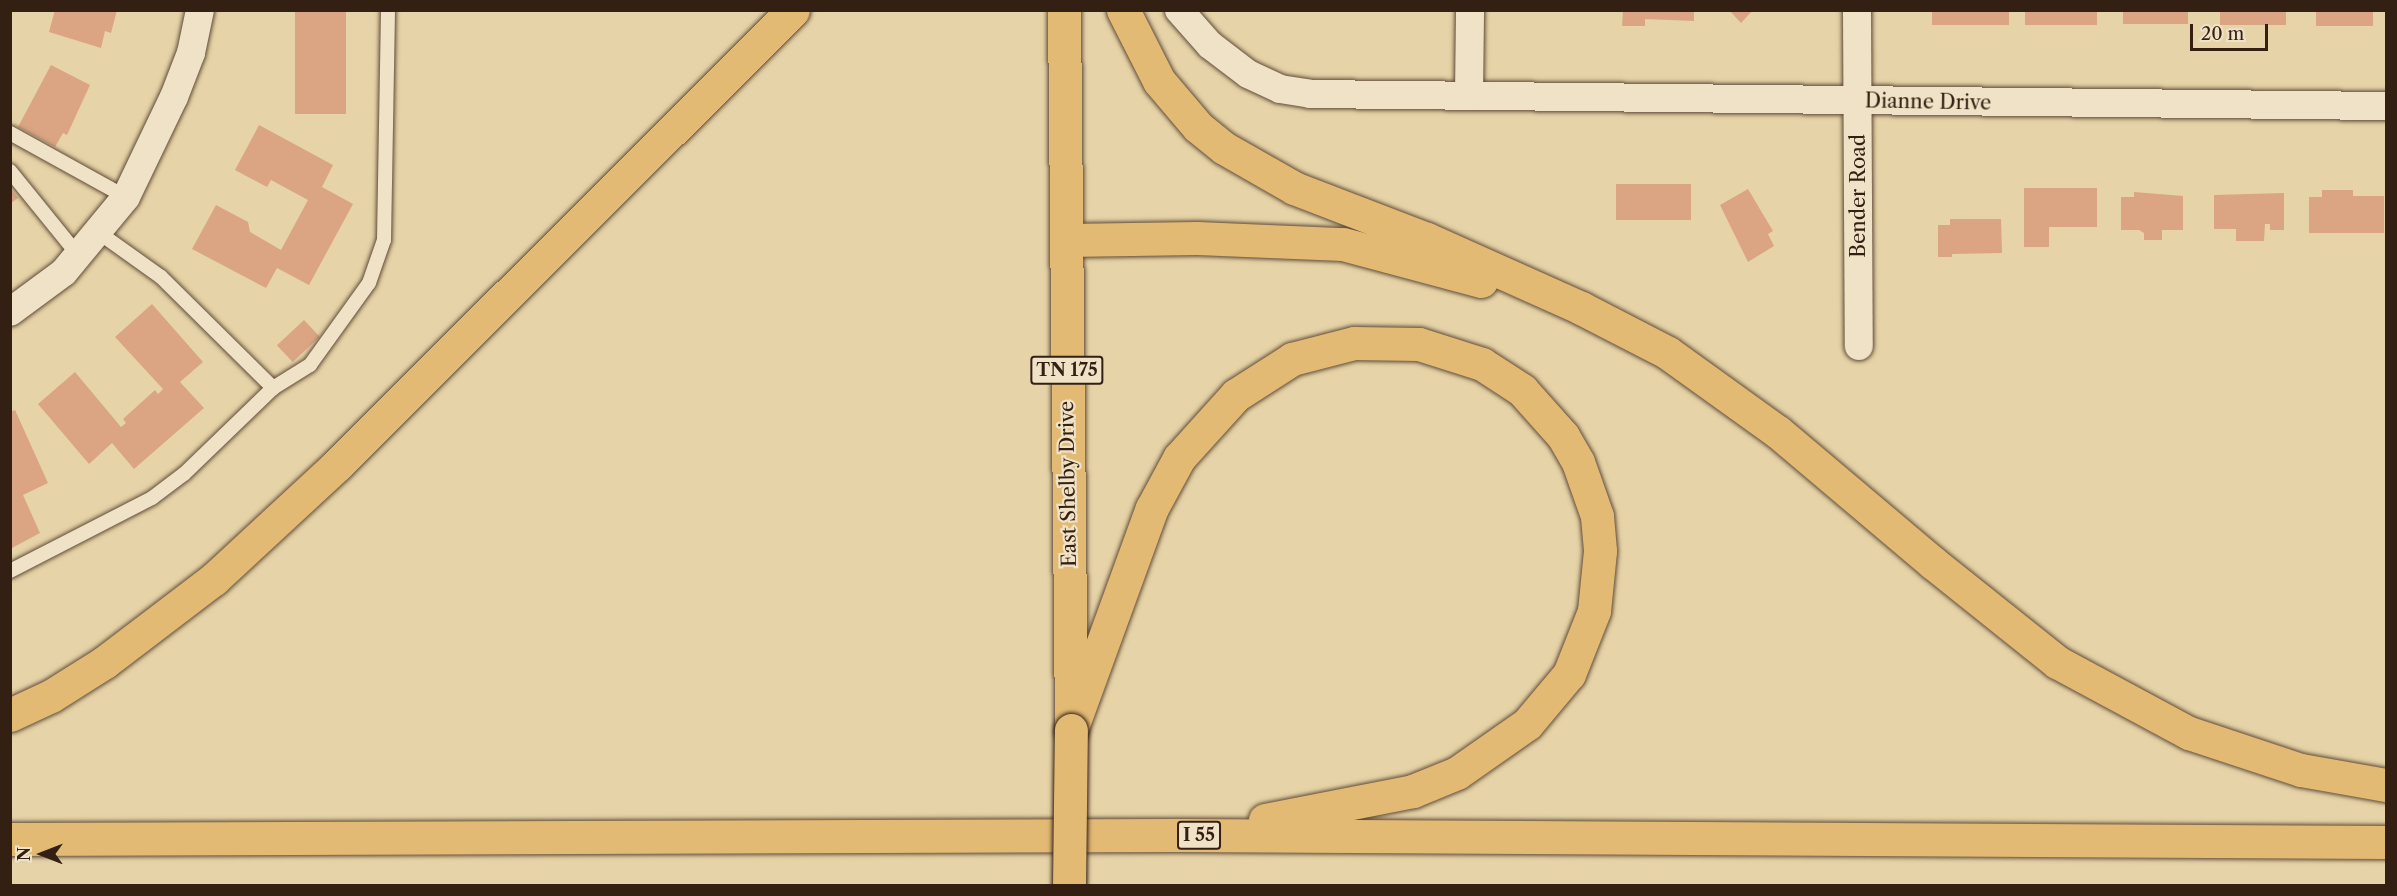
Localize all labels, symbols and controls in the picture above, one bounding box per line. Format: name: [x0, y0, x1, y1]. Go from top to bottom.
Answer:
scale bar: [2193, 12, 2271, 50]
text: 20 m: [2201, 23, 2244, 45]
street label: Dianne Drive: [1865, 89, 1991, 115]
street label: Bender Road: [1846, 134, 1870, 258]
road number: TN 175: [1030, 355, 1104, 385]
street label: East Shelby Drive: [1055, 400, 1081, 568]
road number: I 55: [1176, 820, 1222, 850]
north arrow: [12, 824, 72, 884]
text: N: [14, 847, 34, 861]

